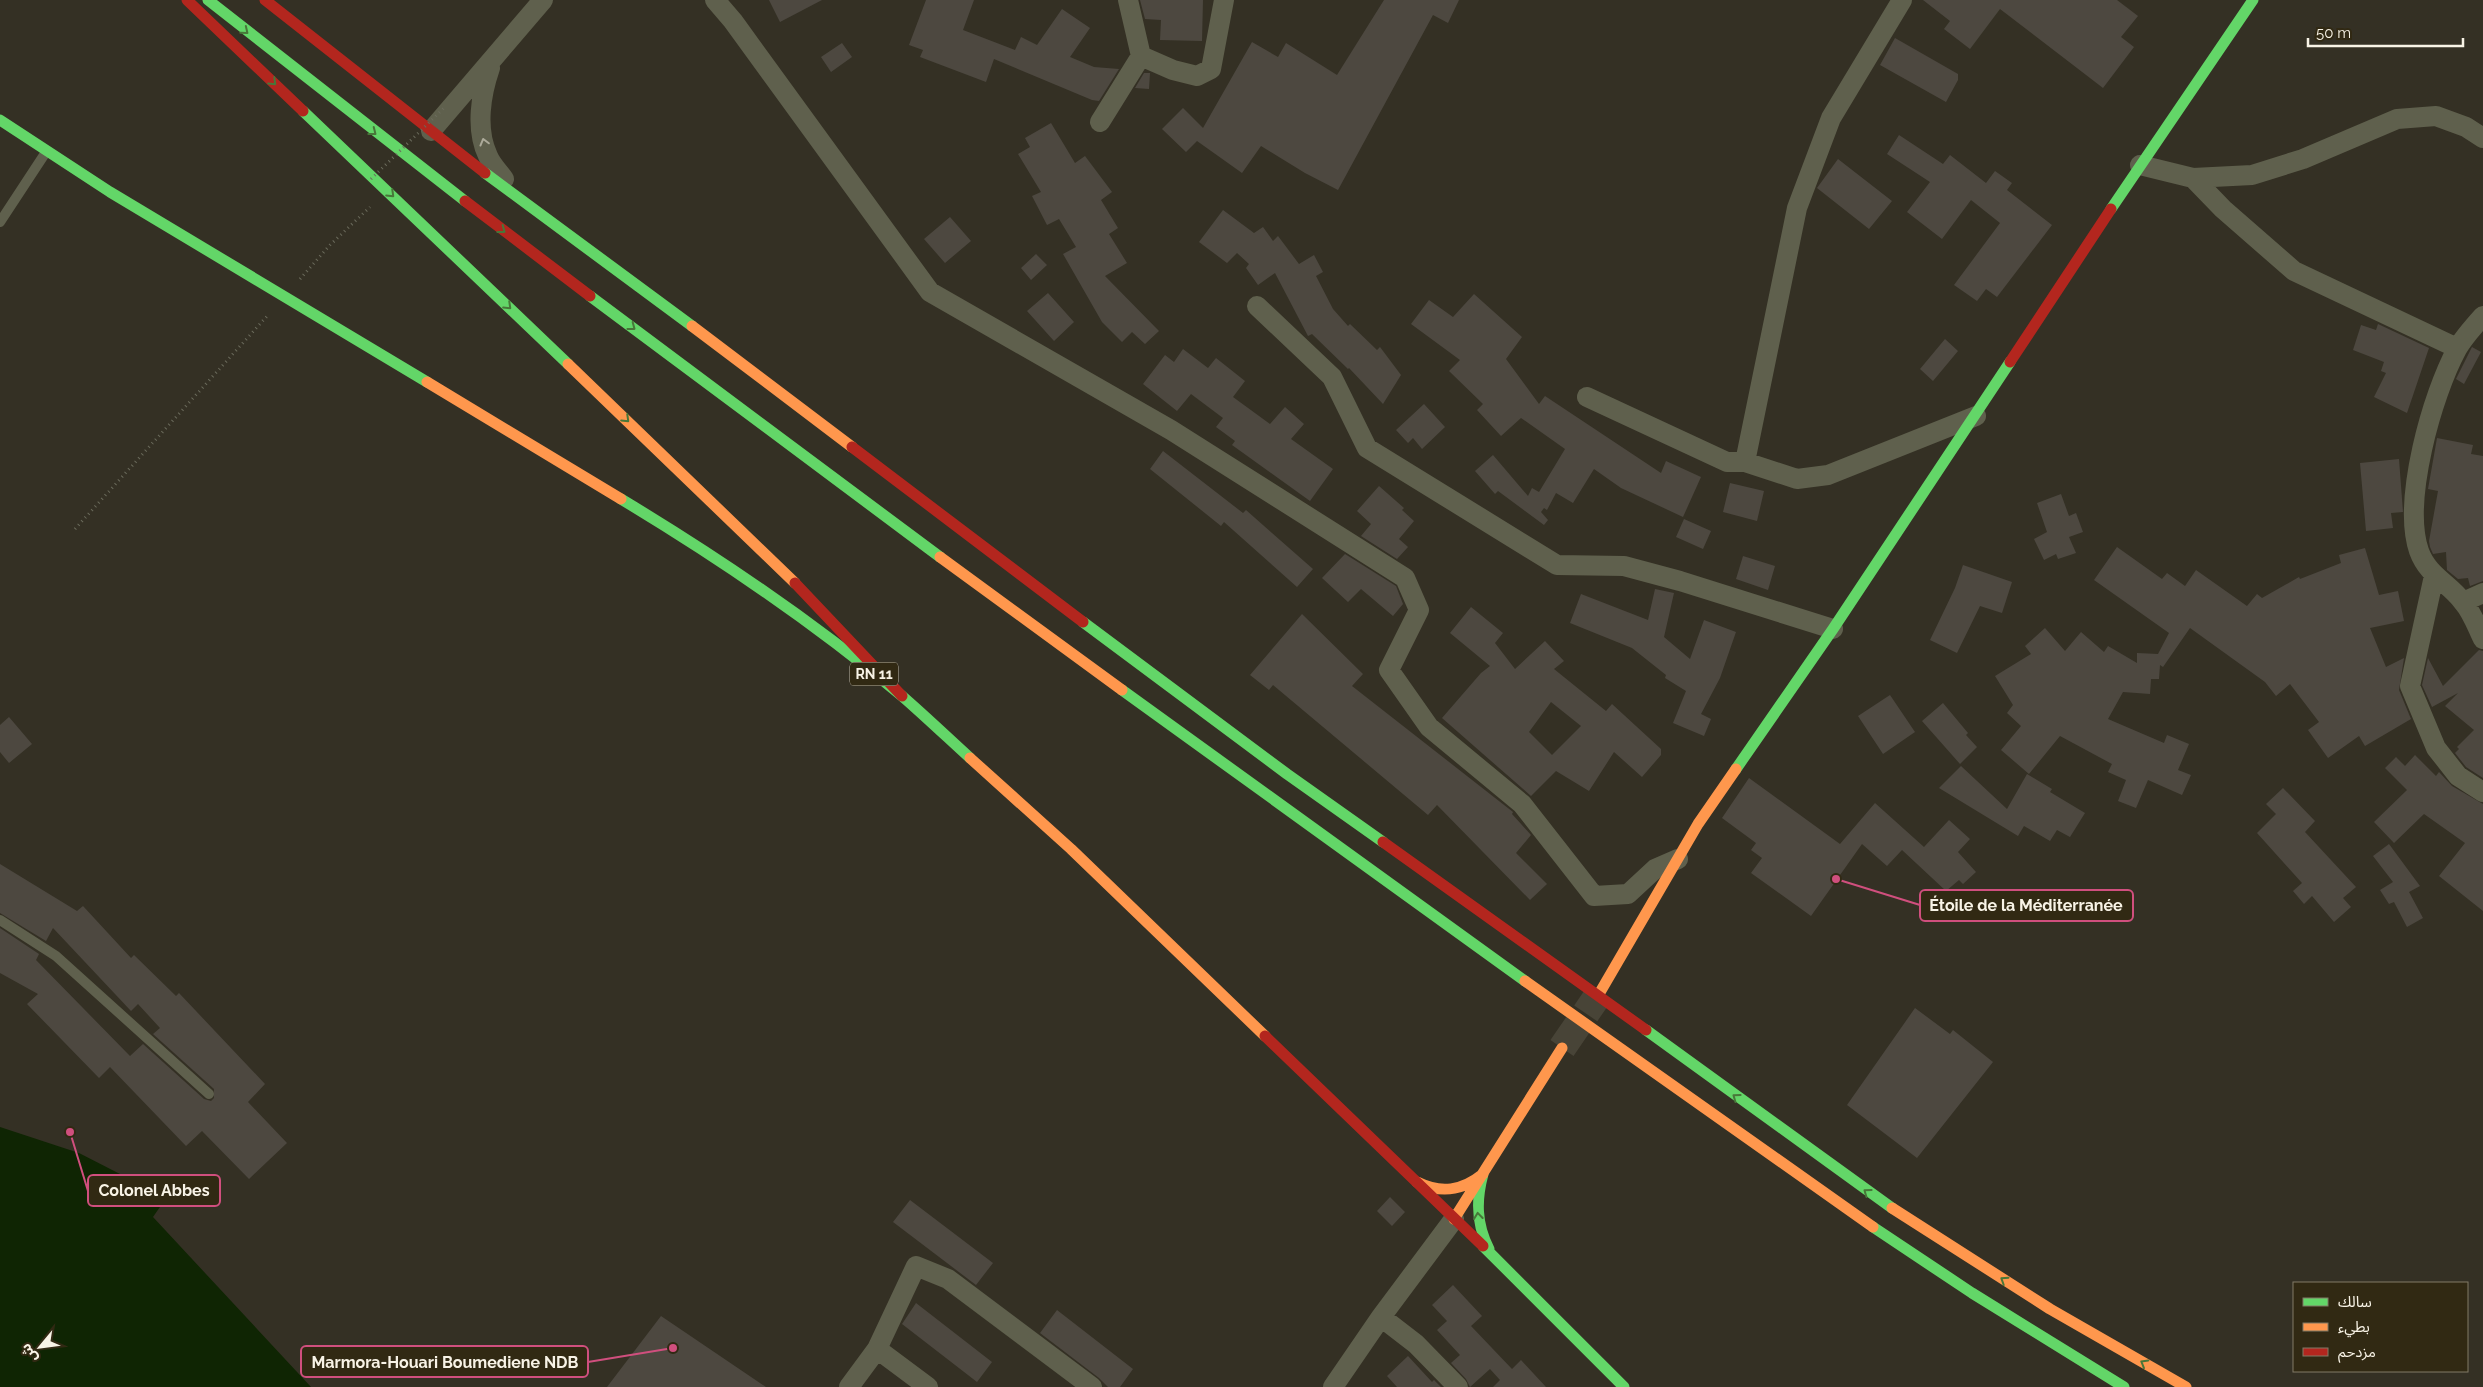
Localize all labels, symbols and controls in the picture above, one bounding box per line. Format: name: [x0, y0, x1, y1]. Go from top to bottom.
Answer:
scale bar: [2308, 15, 2463, 47]
text: 50 m: [2316, 24, 2351, 42]
one-way arrow: [239, 25, 248, 34]
one-way arrow: [268, 76, 277, 85]
one-way arrow: [367, 126, 376, 134]
one-way arrow: [479, 138, 490, 147]
one-way arrow: [385, 188, 394, 197]
one-way arrow: [496, 224, 506, 233]
one-way arrow: [503, 300, 512, 309]
one-way arrow: [626, 322, 635, 330]
one-way arrow: [620, 413, 629, 422]
road number: RN 11: [850, 662, 898, 686]
callout: Étoile de la Méditerranée: [1920, 890, 2133, 921]
text: Étoile de la Méditerranée: [1929, 895, 2123, 915]
one-way arrow: [1733, 1094, 1742, 1102]
callout: Colonel Abbes: [88, 1175, 220, 1206]
text: Colonel Abbes: [98, 1181, 210, 1200]
one-way arrow: [1864, 1189, 1873, 1198]
one-way arrow: [1473, 1211, 1484, 1219]
one-way arrow: [2000, 1276, 2009, 1286]
legend: [2293, 1282, 2468, 1372]
text: سالك: [2338, 1293, 2372, 1311]
text: بطيء: [2338, 1318, 2370, 1338]
north arrow: [15, 1322, 65, 1372]
text: ش: [17, 1341, 40, 1366]
text: مزدحم: [2338, 1343, 2376, 1363]
callout: Marmora-Houari Boumediene NDB: [301, 1346, 588, 1377]
text: Marmora-Houari Boumediene NDB: [312, 1353, 579, 1372]
one-way arrow: [2140, 1359, 2149, 1369]

